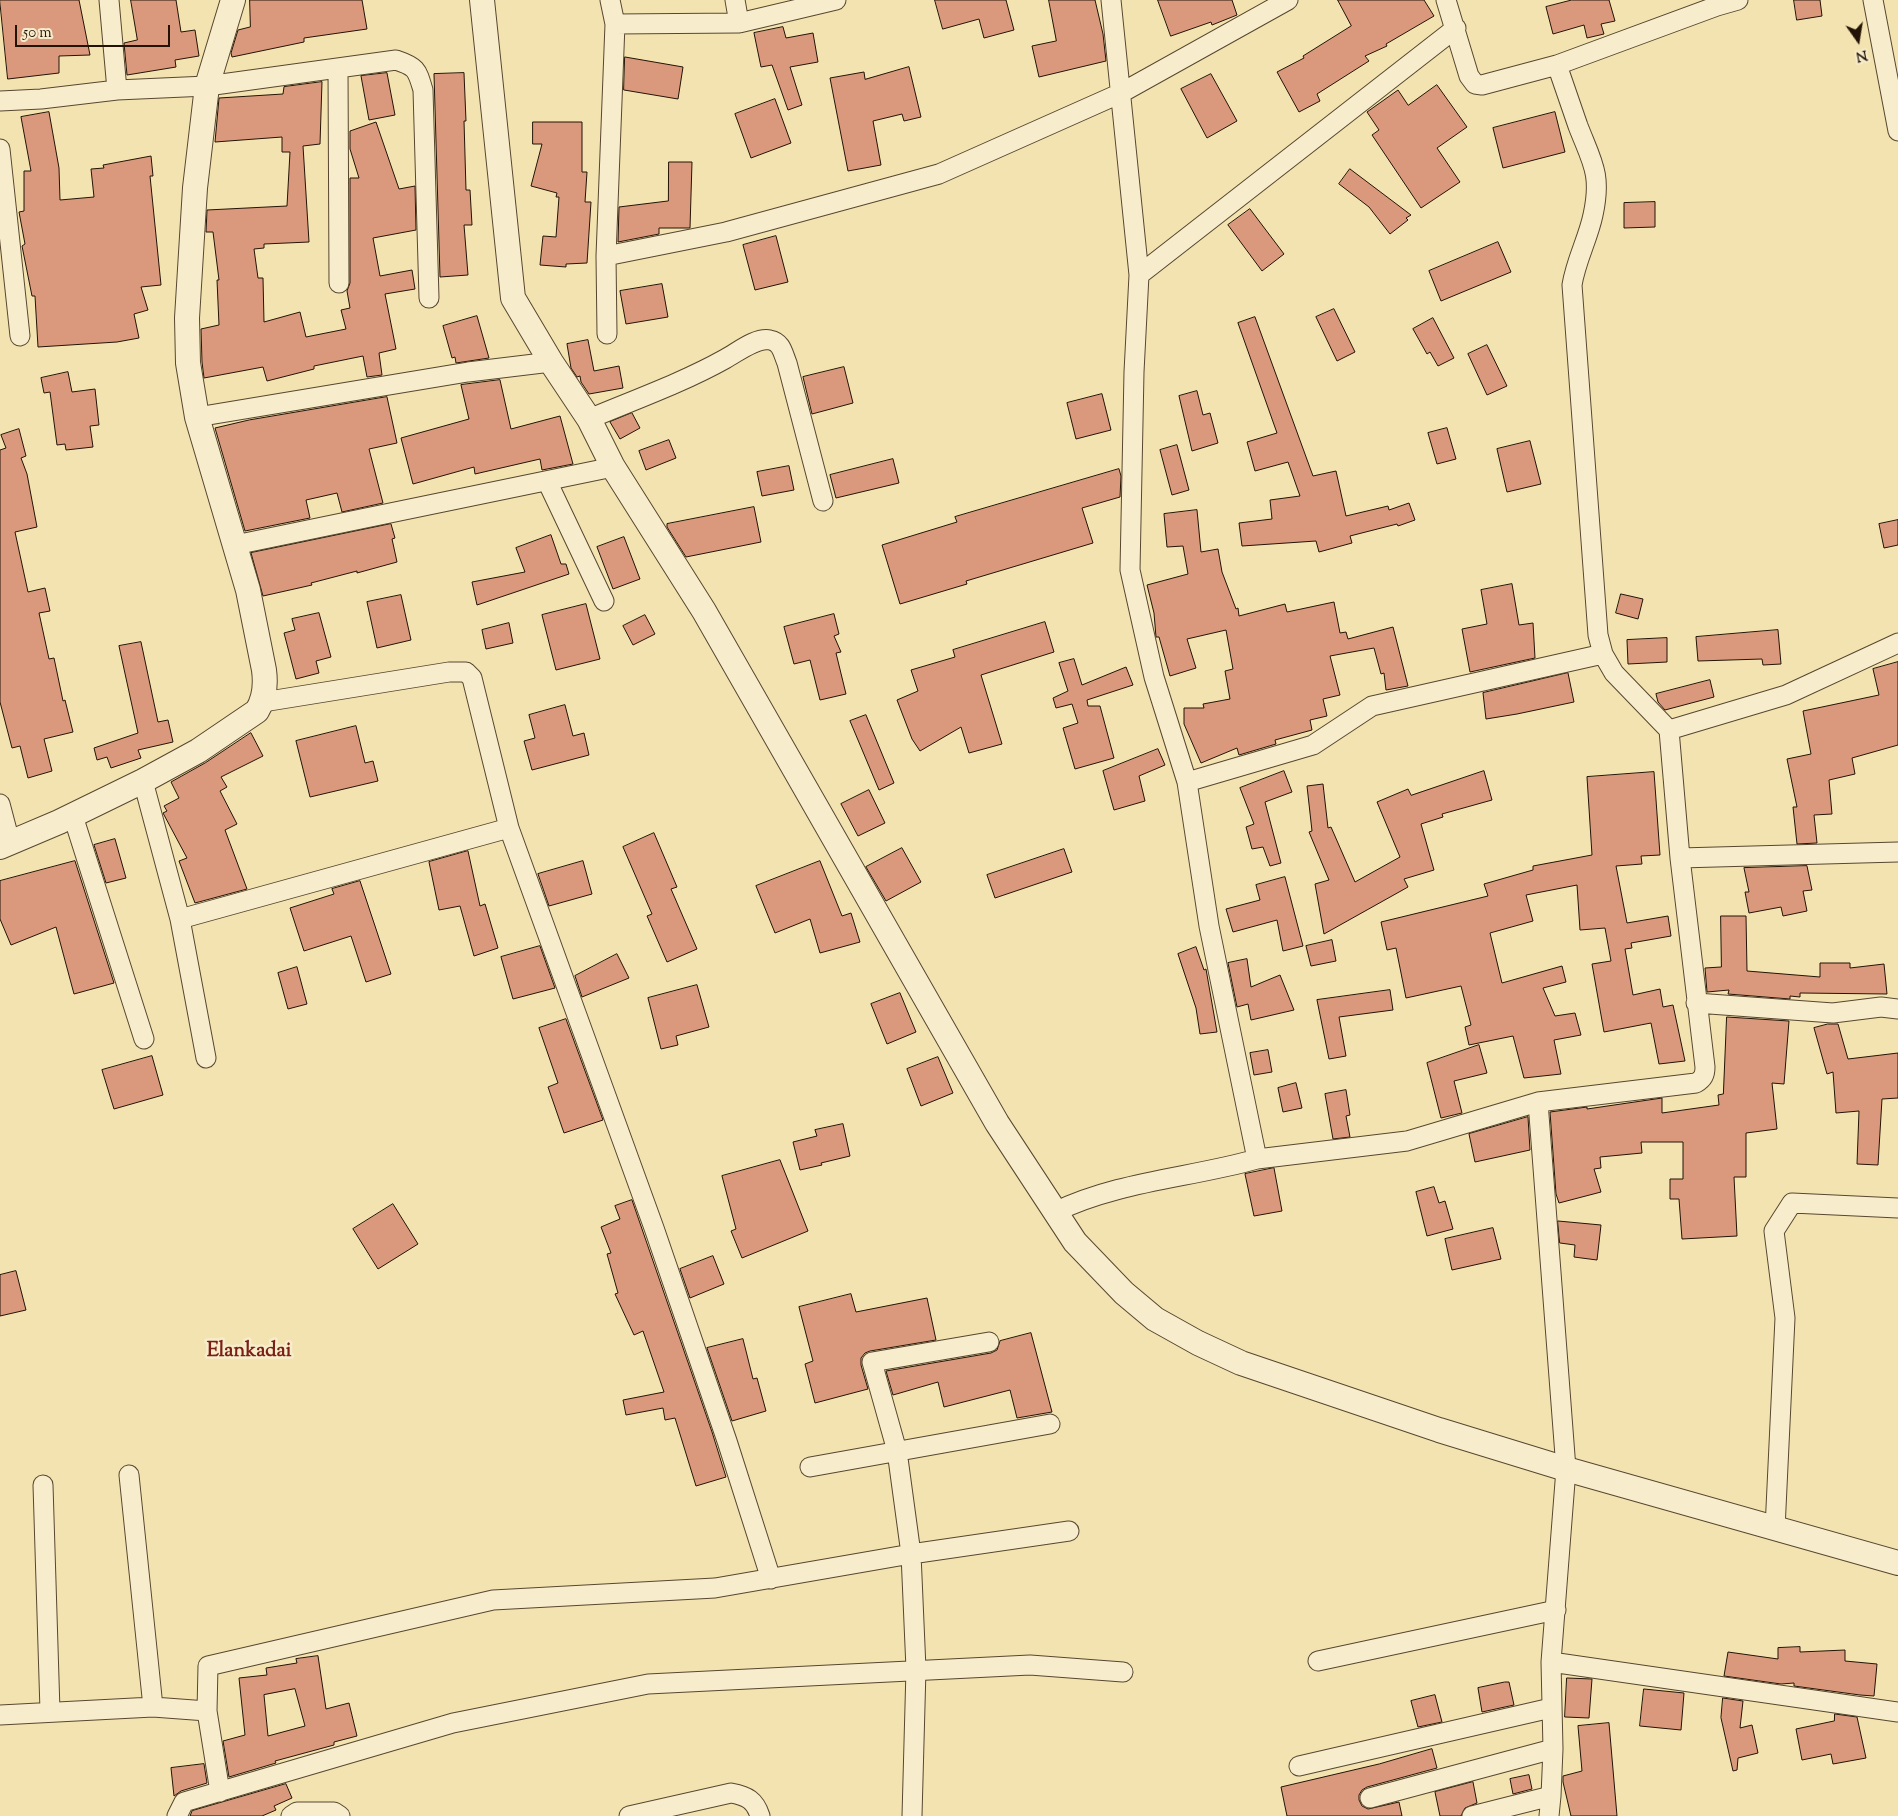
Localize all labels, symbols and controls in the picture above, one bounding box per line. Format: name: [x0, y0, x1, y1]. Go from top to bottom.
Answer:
scale bar: [18, 15, 172, 47]
north arrow: [1833, 15, 1883, 65]
text: 50 m: [23, 23, 52, 44]
text: N: [1854, 44, 1869, 66]
district label: Elankadai: [207, 1341, 291, 1365]

